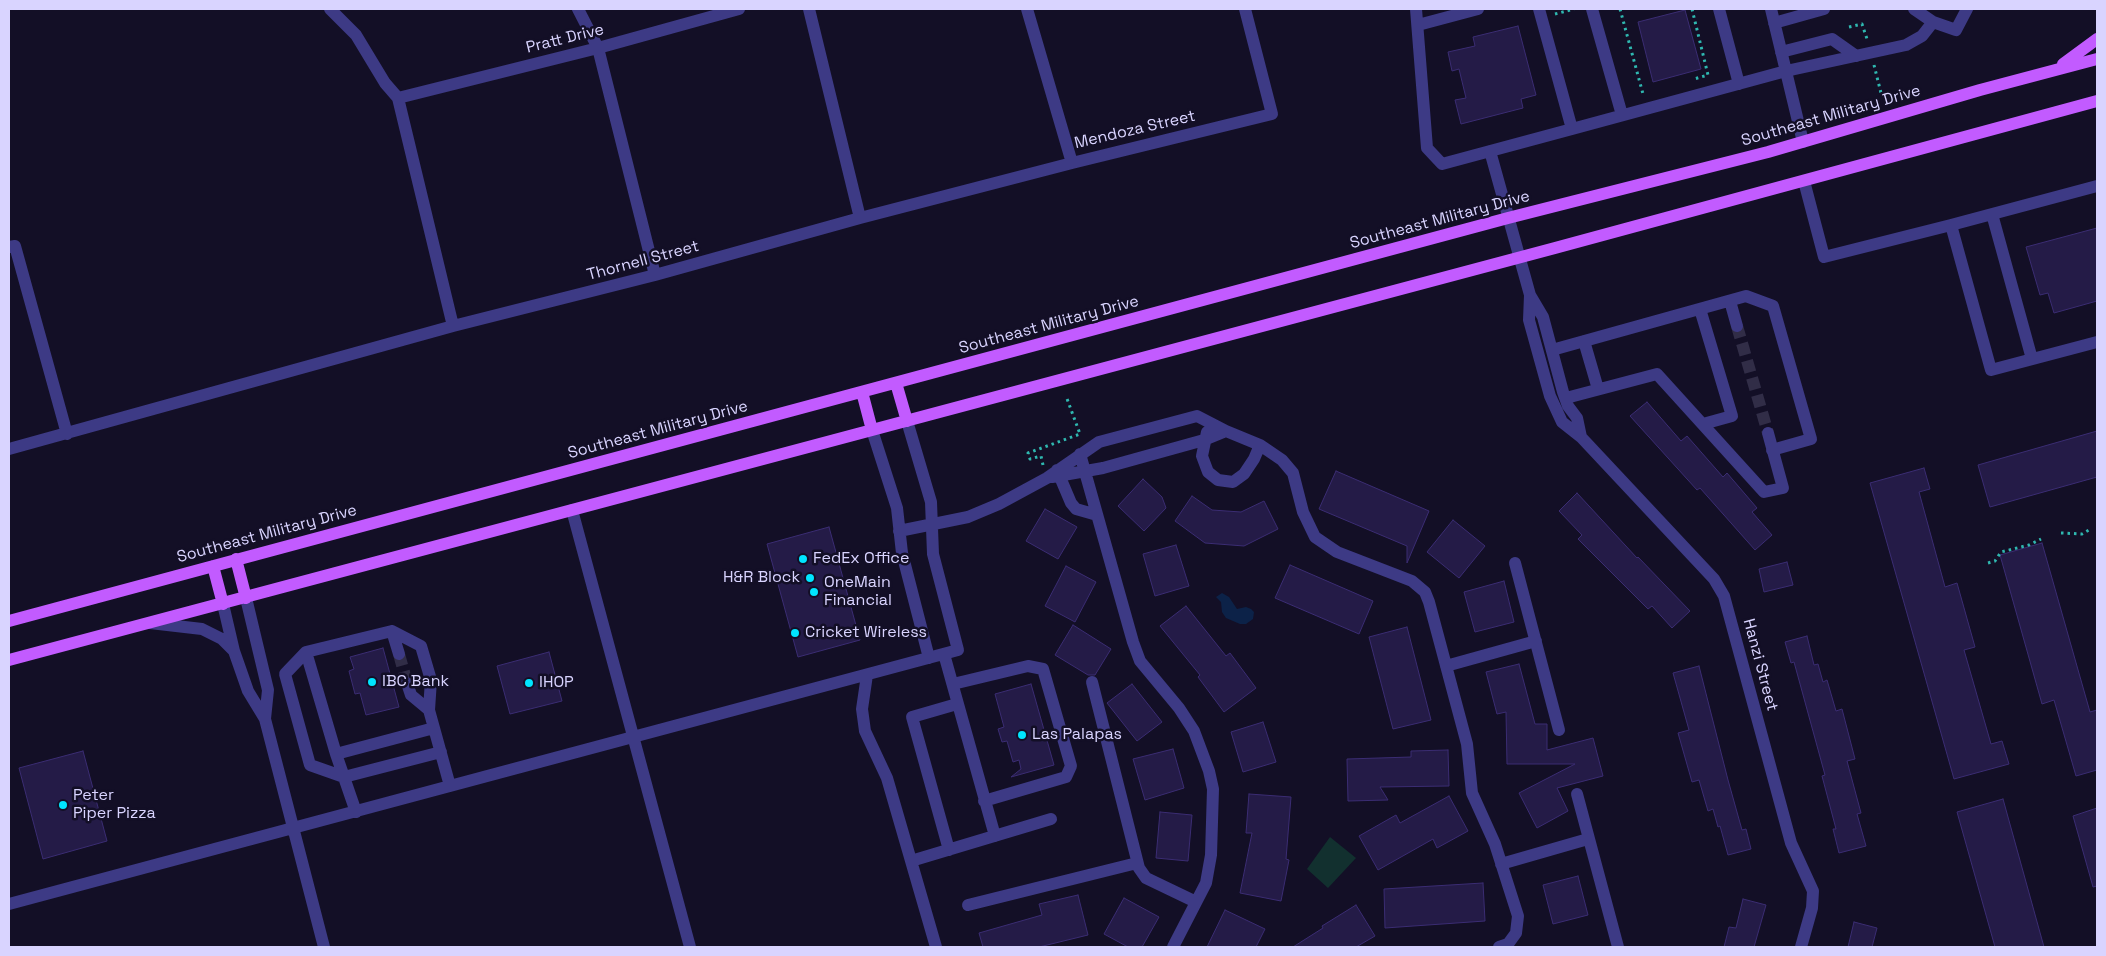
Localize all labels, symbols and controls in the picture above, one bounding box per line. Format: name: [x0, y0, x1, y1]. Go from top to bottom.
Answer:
street label: Pratt Drive: [524, 20, 606, 58]
street label: Southeast Military Drive: [1739, 81, 1923, 151]
street label: Mendoza Street: [1073, 107, 1197, 153]
street label: Southeast Military Drive: [1348, 187, 1532, 253]
street label: Thornell Street: [585, 237, 701, 285]
street label: Southeast Military Drive: [957, 292, 1141, 358]
street label: Southeast Military Drive: [566, 397, 750, 463]
street label: Southeast Military Drive: [175, 501, 359, 567]
place label: FedEx Office: [813, 549, 909, 569]
marker: FedEx Office: [797, 553, 809, 565]
place label: H&R Block: [723, 568, 800, 588]
marker: H&R Block: [804, 572, 816, 584]
place label: OneMain Financial: [824, 573, 892, 611]
marker: OneMain Financial: [808, 586, 820, 598]
street label: Hanzi Street: [1738, 617, 1782, 713]
place label: Cricket Wireless: [805, 623, 927, 643]
marker: Cricket Wireless: [789, 627, 801, 639]
place label: IBC Bank: [382, 672, 449, 692]
place label: IHOP: [539, 673, 574, 693]
marker: IBC Bank: [366, 676, 378, 688]
marker: IHOP: [523, 677, 535, 689]
place label: Las Palapas: [1032, 725, 1122, 745]
marker: Las Palapas: [1016, 729, 1028, 741]
place label: Peter Piper Pizza: [73, 786, 156, 824]
marker: Peter Piper Pizza: [57, 799, 69, 811]

